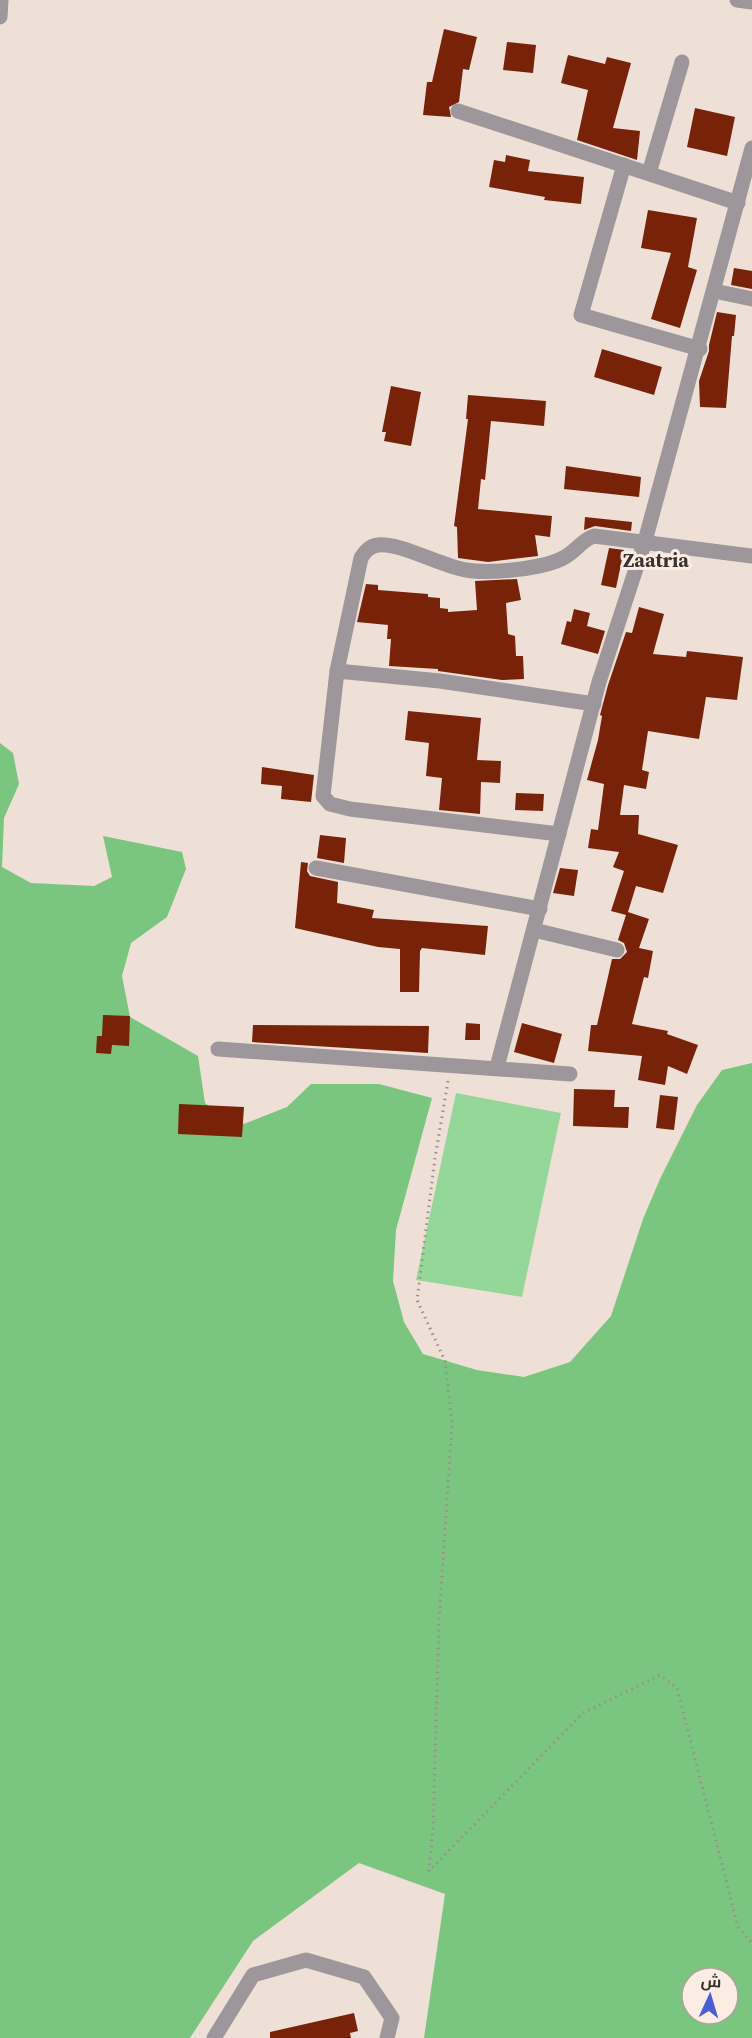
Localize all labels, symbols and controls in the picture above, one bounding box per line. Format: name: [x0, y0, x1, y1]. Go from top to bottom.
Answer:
district label: Zaatria: [623, 546, 689, 574]
north arrow: [680, 1966, 740, 2026]
text: ش: [700, 1969, 722, 1993]

